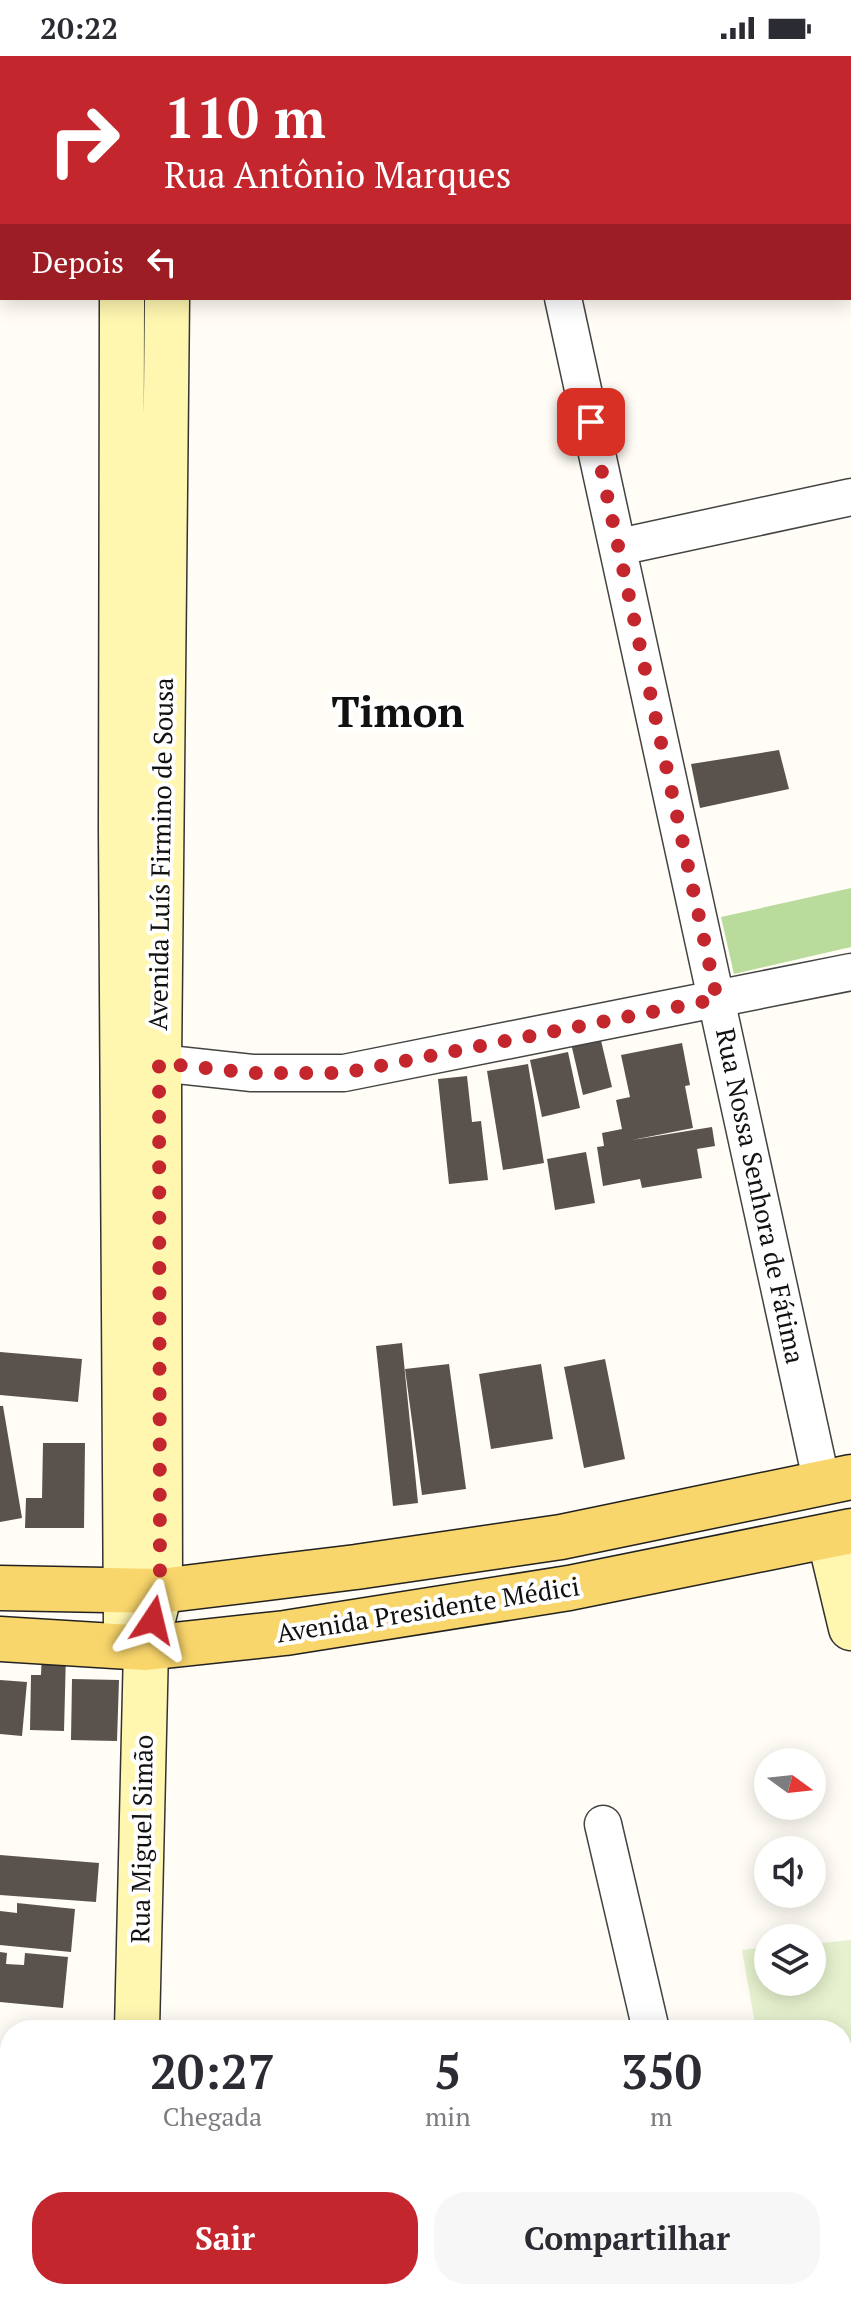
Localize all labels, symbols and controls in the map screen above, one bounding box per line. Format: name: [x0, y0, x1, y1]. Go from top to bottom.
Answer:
text: 20:22: [40, 8, 118, 48]
text: 110 m: [164, 80, 326, 154]
icon: right: [32, 88, 136, 192]
text: Rua Antônio Marques: [164, 151, 511, 198]
icon: left: [140, 240, 184, 284]
text: Depois: [32, 242, 124, 282]
pin: [557, 388, 625, 456]
icon: arrive: [569, 400, 613, 444]
street label: Avenida Luís Firmino de Sousa: [140, 677, 180, 1031]
district label: Timon: [332, 683, 464, 739]
street label: Rua Nossa Senhora de Fátima: [709, 1025, 813, 1367]
street label: Avenida Presidente Médici: [274, 1568, 582, 1650]
position arrow: [111, 1578, 195, 1662]
street label: Rua Miguel Simão: [122, 1734, 160, 1944]
north arrow: [754, 1748, 826, 1820]
map controls: [754, 1748, 826, 1996]
button: sound: [754, 1836, 826, 1908]
button: layers: [754, 1924, 826, 1996]
text: 20:27: [150, 2039, 275, 2103]
text: 5: [434, 2039, 461, 2103]
text: 350: [621, 2039, 702, 2103]
text: Chegada: [163, 2099, 262, 2133]
text: min: [425, 2099, 471, 2133]
text: m: [650, 2099, 673, 2133]
button: Sair: [32, 2192, 418, 2284]
button: Compartilhar: [434, 2192, 820, 2284]

